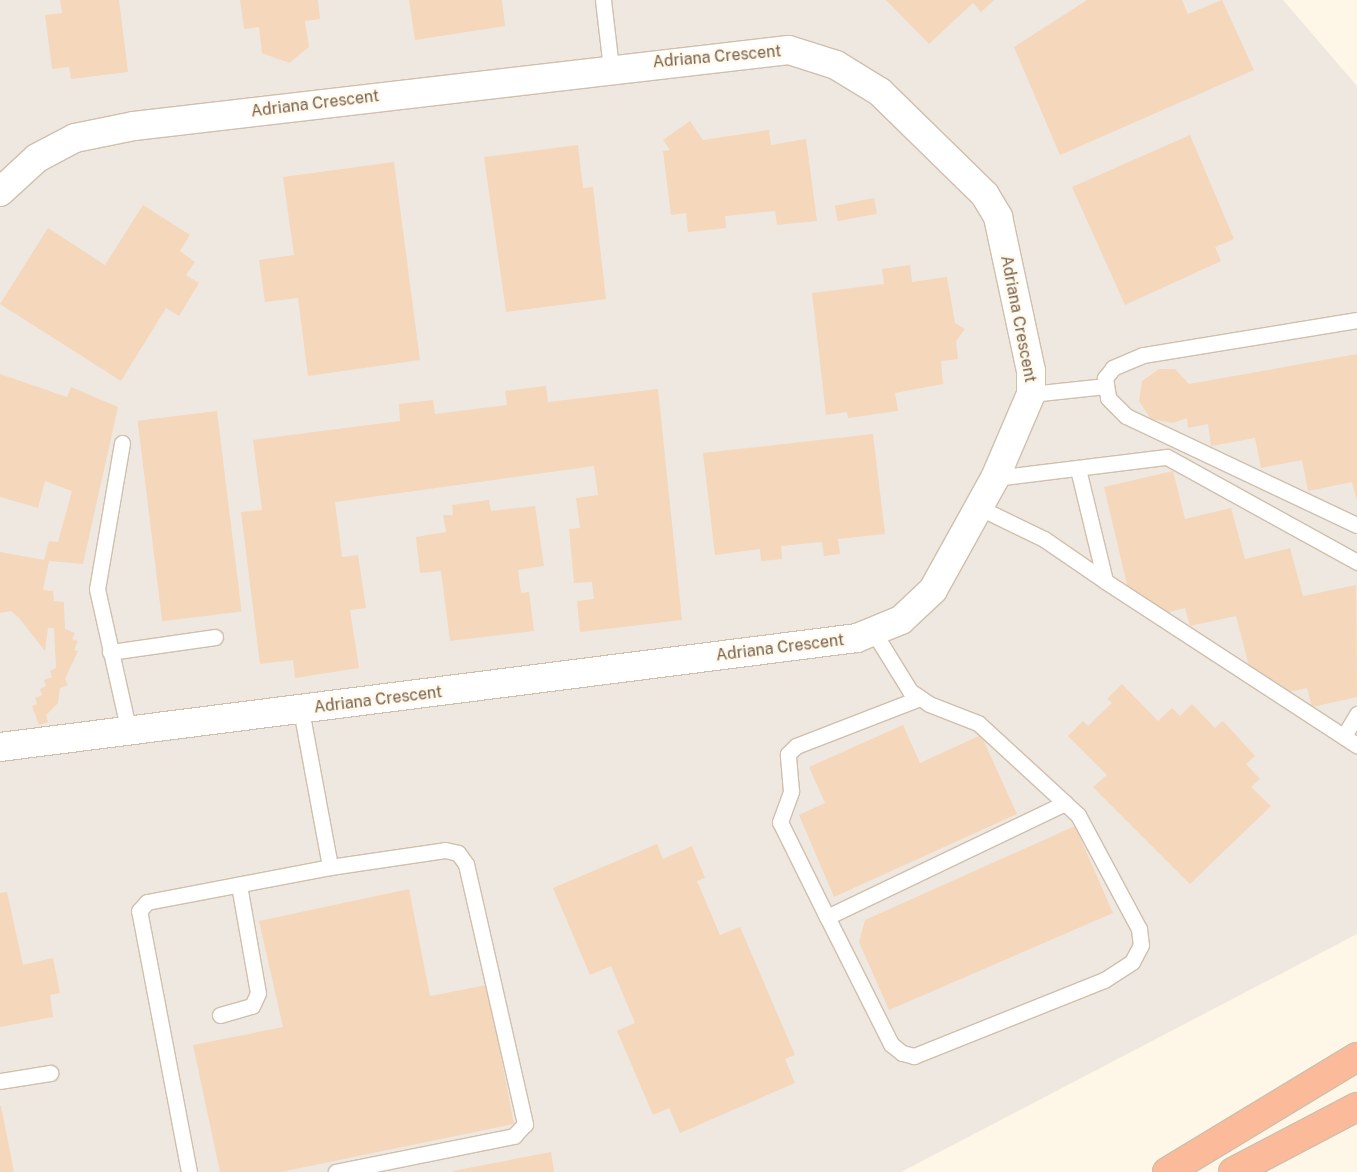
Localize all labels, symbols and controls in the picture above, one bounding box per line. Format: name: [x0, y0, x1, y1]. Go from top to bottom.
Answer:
street label: Adriana Crescent: [652, 42, 782, 72]
street label: Adriana Crescent: [250, 87, 380, 121]
street label: Adriana Crescent: [996, 254, 1040, 384]
street label: Adriana Crescent: [715, 631, 845, 665]
street label: Adriana Crescent: [313, 683, 443, 717]

